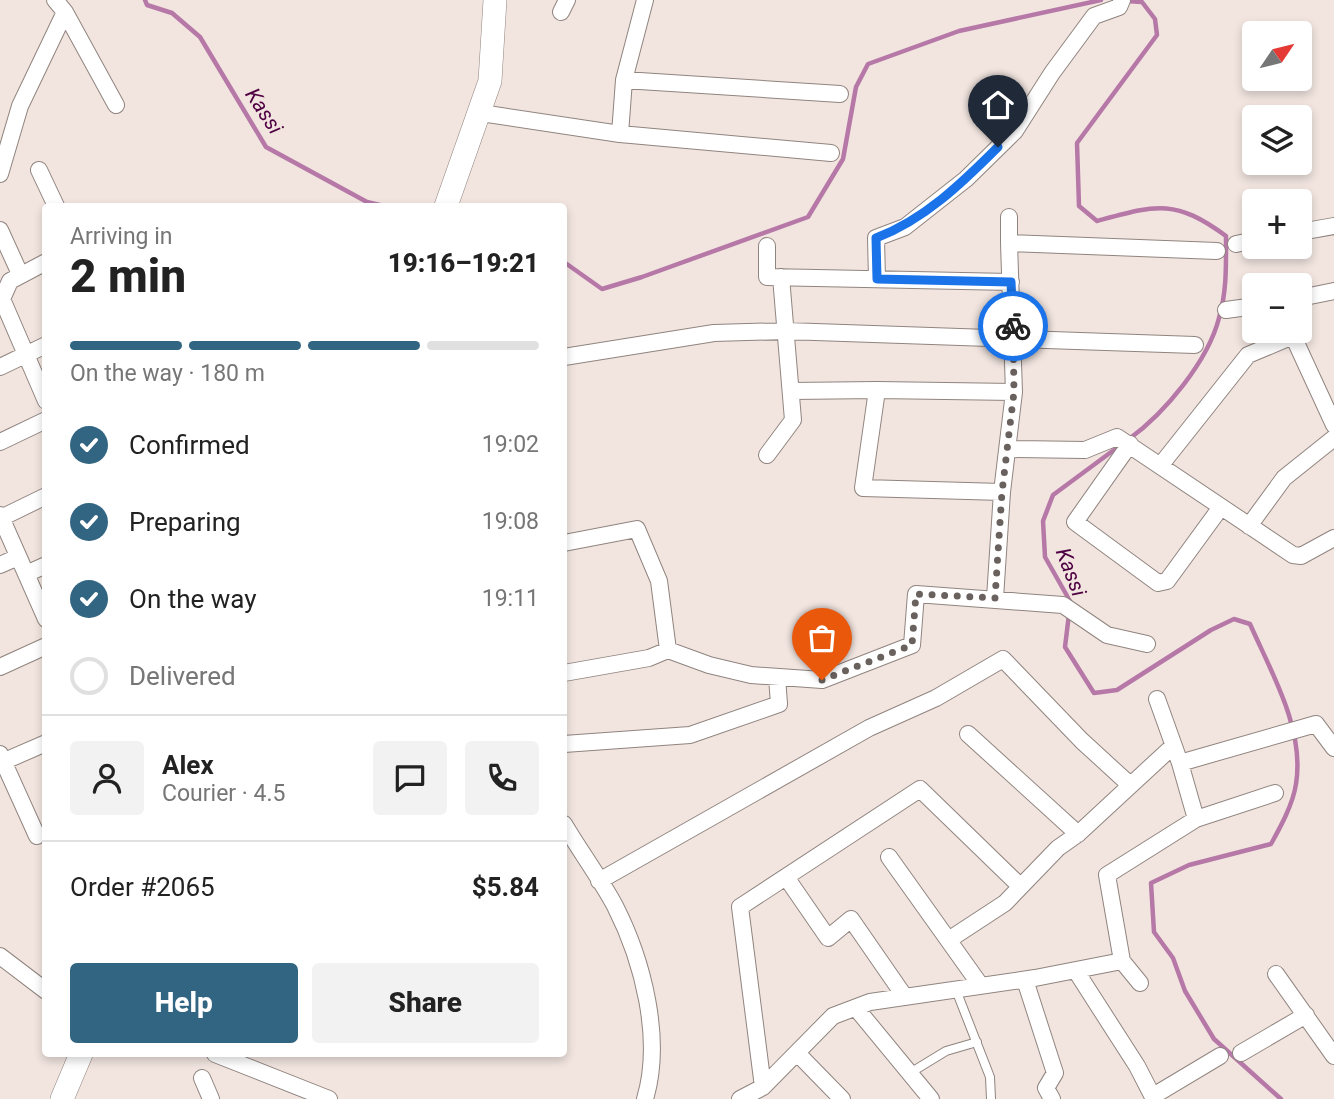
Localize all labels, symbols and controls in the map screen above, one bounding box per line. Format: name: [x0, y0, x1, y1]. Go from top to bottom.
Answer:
north arrow: [1242, 21, 1312, 91]
map controls: [1242, 21, 1312, 343]
pin: [968, 75, 1028, 147]
water label: Kassi: [240, 84, 288, 138]
icon: home: [979, 86, 1017, 124]
button: layers: [1242, 105, 1312, 175]
button: +: [1242, 189, 1312, 259]
text: Arriving in: [70, 223, 173, 250]
text: 19:16–19:21: [388, 248, 539, 278]
text: 2 min: [70, 249, 186, 303]
button: −: [1242, 273, 1312, 343]
courier: [978, 291, 1048, 361]
icon: bike: [994, 307, 1032, 345]
text: On the way · 180 m: [70, 360, 265, 387]
icon: check: [70, 426, 108, 464]
text: Confirmed: [129, 430, 250, 460]
text: 19:02: [482, 431, 539, 458]
icon: check: [70, 503, 108, 541]
text: Preparing: [129, 507, 241, 537]
text: 19:08: [482, 508, 539, 535]
water label: Kassi: [1051, 544, 1091, 600]
icon: check: [70, 580, 108, 618]
text: On the way: [129, 584, 257, 614]
text: 19:11: [482, 585, 539, 612]
pin: [792, 608, 852, 680]
icon: bag: [803, 619, 841, 657]
text: Delivered: [129, 661, 236, 691]
button: person: [70, 741, 144, 815]
button: chat: [373, 741, 447, 815]
button: phone: [465, 741, 539, 815]
text: Alex: [162, 750, 214, 780]
text: Courier · 4.5: [162, 780, 285, 807]
text: Order #2065: [70, 872, 215, 902]
text: $5.84: [472, 872, 539, 902]
button: Help: [70, 963, 298, 1043]
button: Share: [312, 963, 539, 1043]

